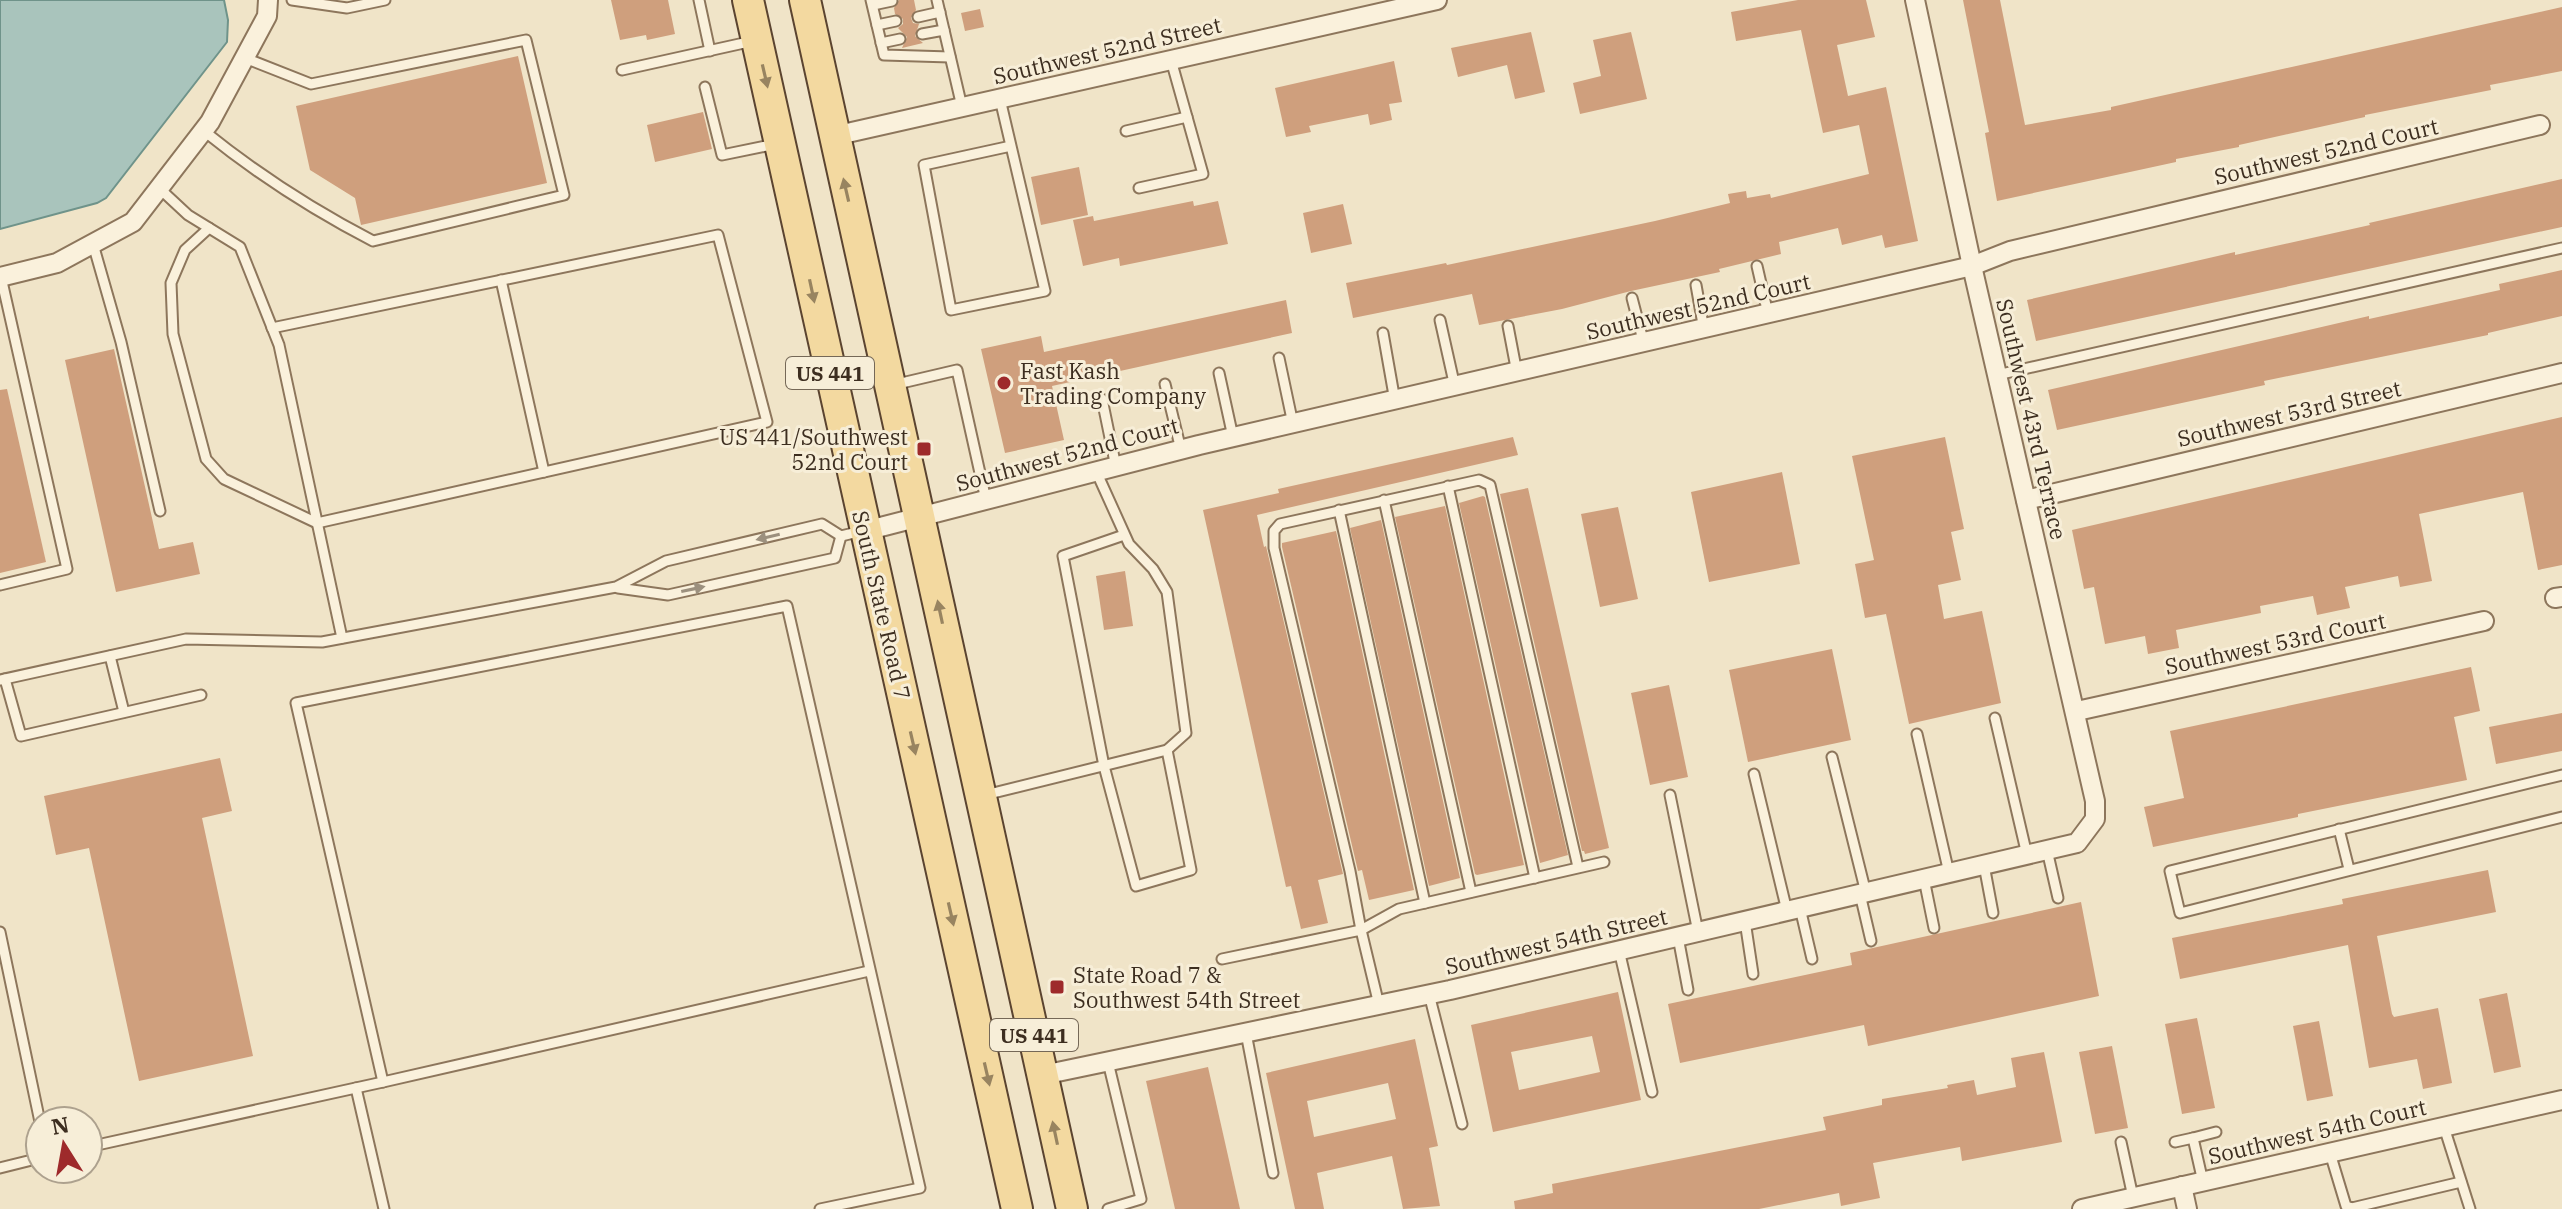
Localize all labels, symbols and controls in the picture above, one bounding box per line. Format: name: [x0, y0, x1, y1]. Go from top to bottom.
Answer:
street label: Southwest 52nd Street: [990, 10, 1224, 90]
one-way arrow: [759, 64, 772, 89]
street label: Southwest 52nd Court: [2211, 111, 2441, 191]
one-way arrow: [839, 177, 852, 202]
street label: Southwest 52nd Court: [1583, 266, 1813, 346]
one-way arrow: [806, 279, 819, 304]
street label: Southwest 43rd Terrace: [1990, 296, 2074, 542]
place label: Fast Kash Trading Company: [1020, 356, 1206, 410]
road number: US 441: [786, 357, 874, 389]
street label: Southwest 53rd Street: [2174, 373, 2404, 453]
marker: Fast Kash Trading Company: [995, 374, 1013, 392]
street label: Southwest 52nd Court: [953, 410, 1182, 498]
place label: US 441/Southwest 52nd Court: [719, 422, 908, 476]
marker: US 441/Southwest 52nd Court: [915, 440, 933, 458]
street label: South State Road 7: [846, 507, 918, 703]
one-way arrow: [756, 531, 781, 544]
one-way arrow: [681, 582, 706, 595]
one-way arrow: [933, 599, 946, 624]
street label: Southwest 53rd Court: [2162, 605, 2388, 681]
one-way arrow: [907, 731, 920, 756]
one-way arrow: [945, 901, 958, 926]
street label: Southwest 54th Street: [1442, 901, 1670, 981]
place label: State Road 7 & Southwest 54th Street: [1073, 960, 1300, 1014]
marker: State Road 7 & Southwest 54th Street: [1048, 978, 1066, 996]
road number: US 441: [990, 1019, 1078, 1051]
one-way arrow: [981, 1061, 994, 1086]
street label: Southwest 54th Court: [2205, 1092, 2429, 1170]
north arrow: [24, 1105, 104, 1185]
text: N: [49, 1109, 71, 1141]
one-way arrow: [1048, 1120, 1061, 1145]

